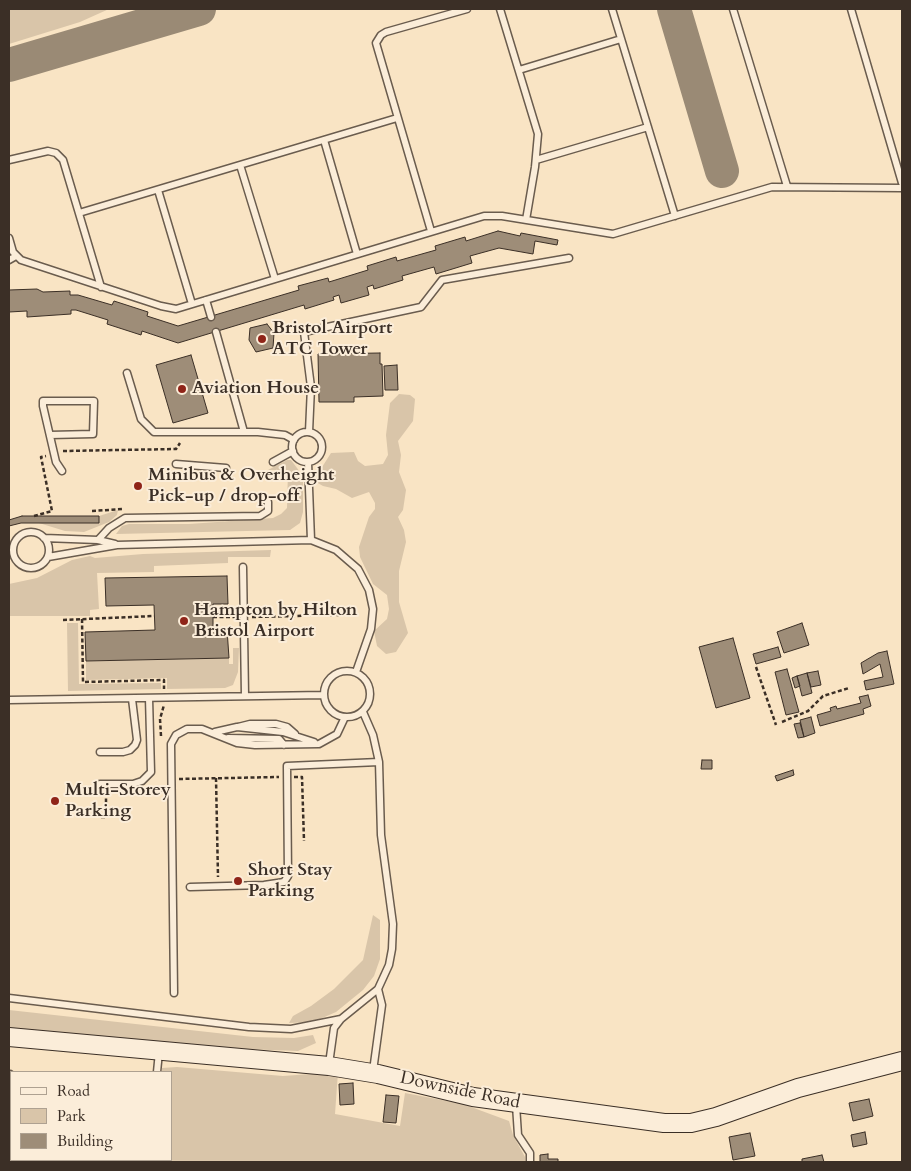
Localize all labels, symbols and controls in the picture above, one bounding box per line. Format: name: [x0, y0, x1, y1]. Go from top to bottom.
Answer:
place label: Bristol Airport ATC Tower: [272, 318, 392, 360]
marker: Bristol Airport ATC Tower: [256, 333, 268, 345]
place label: Aviation House: [192, 378, 319, 400]
marker: Aviation House: [176, 383, 188, 395]
place label: Minibus & Overheight Pick-up / drop-off: [148, 465, 334, 508]
marker: Minibus & Overheight Pick-up / drop-off: [132, 480, 144, 492]
place label: Hampton by Hilton Bristol Airport: [194, 600, 357, 642]
marker: Hampton by Hilton Bristol Airport: [178, 615, 190, 627]
place label: Multi-Storey Parking: [65, 780, 171, 822]
marker: Multi-Storey Parking: [49, 795, 61, 807]
place label: Short Stay Parking: [248, 860, 333, 902]
marker: Short Stay Parking: [232, 875, 244, 887]
street label: Downside Road: [398, 1068, 522, 1114]
legend: [10, 1071, 172, 1161]
text: Road: [57, 1081, 90, 1101]
text: Park: [57, 1106, 86, 1126]
text: Building: [57, 1131, 113, 1151]

